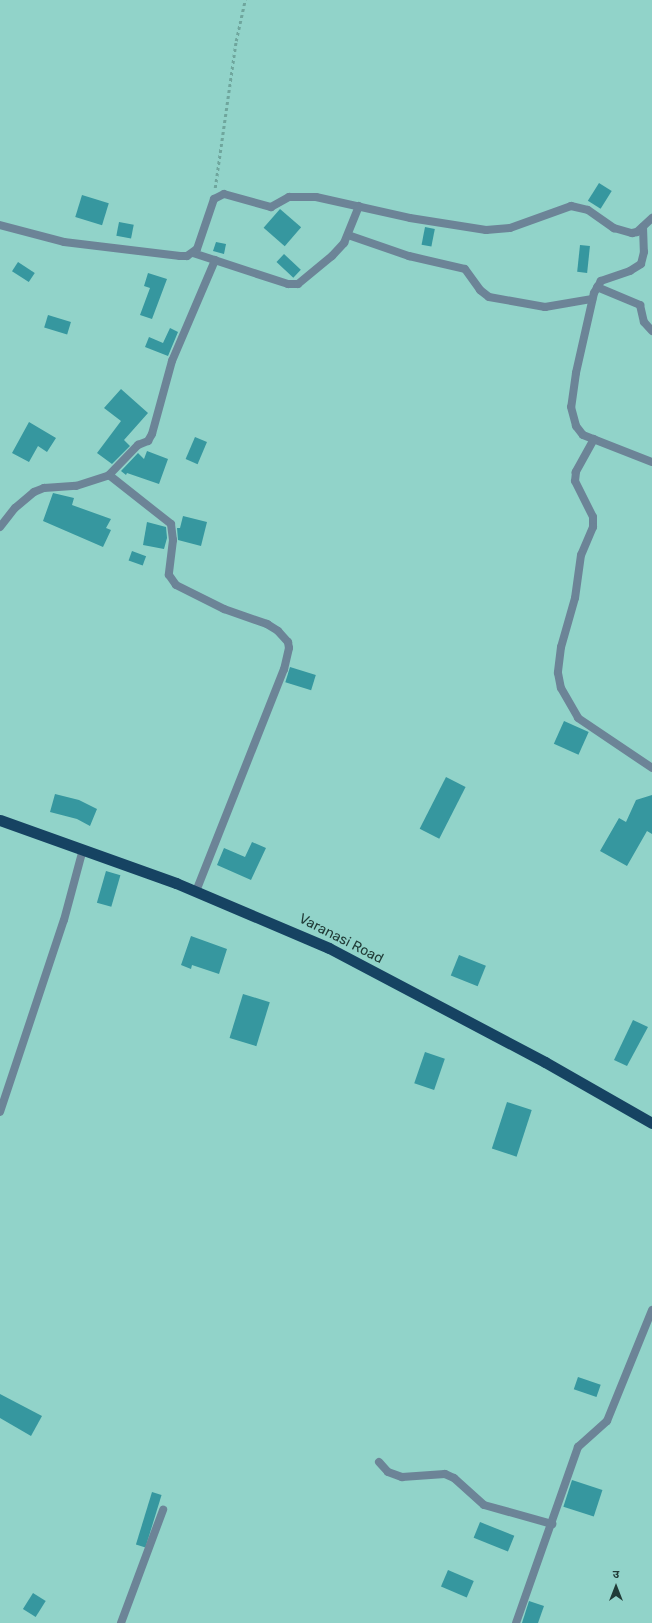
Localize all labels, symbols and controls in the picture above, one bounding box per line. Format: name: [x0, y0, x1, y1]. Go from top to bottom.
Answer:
street label: Varanasi Road: [296, 911, 386, 967]
north arrow: [596, 1567, 636, 1607]
text: उ: [613, 1568, 619, 1581]

